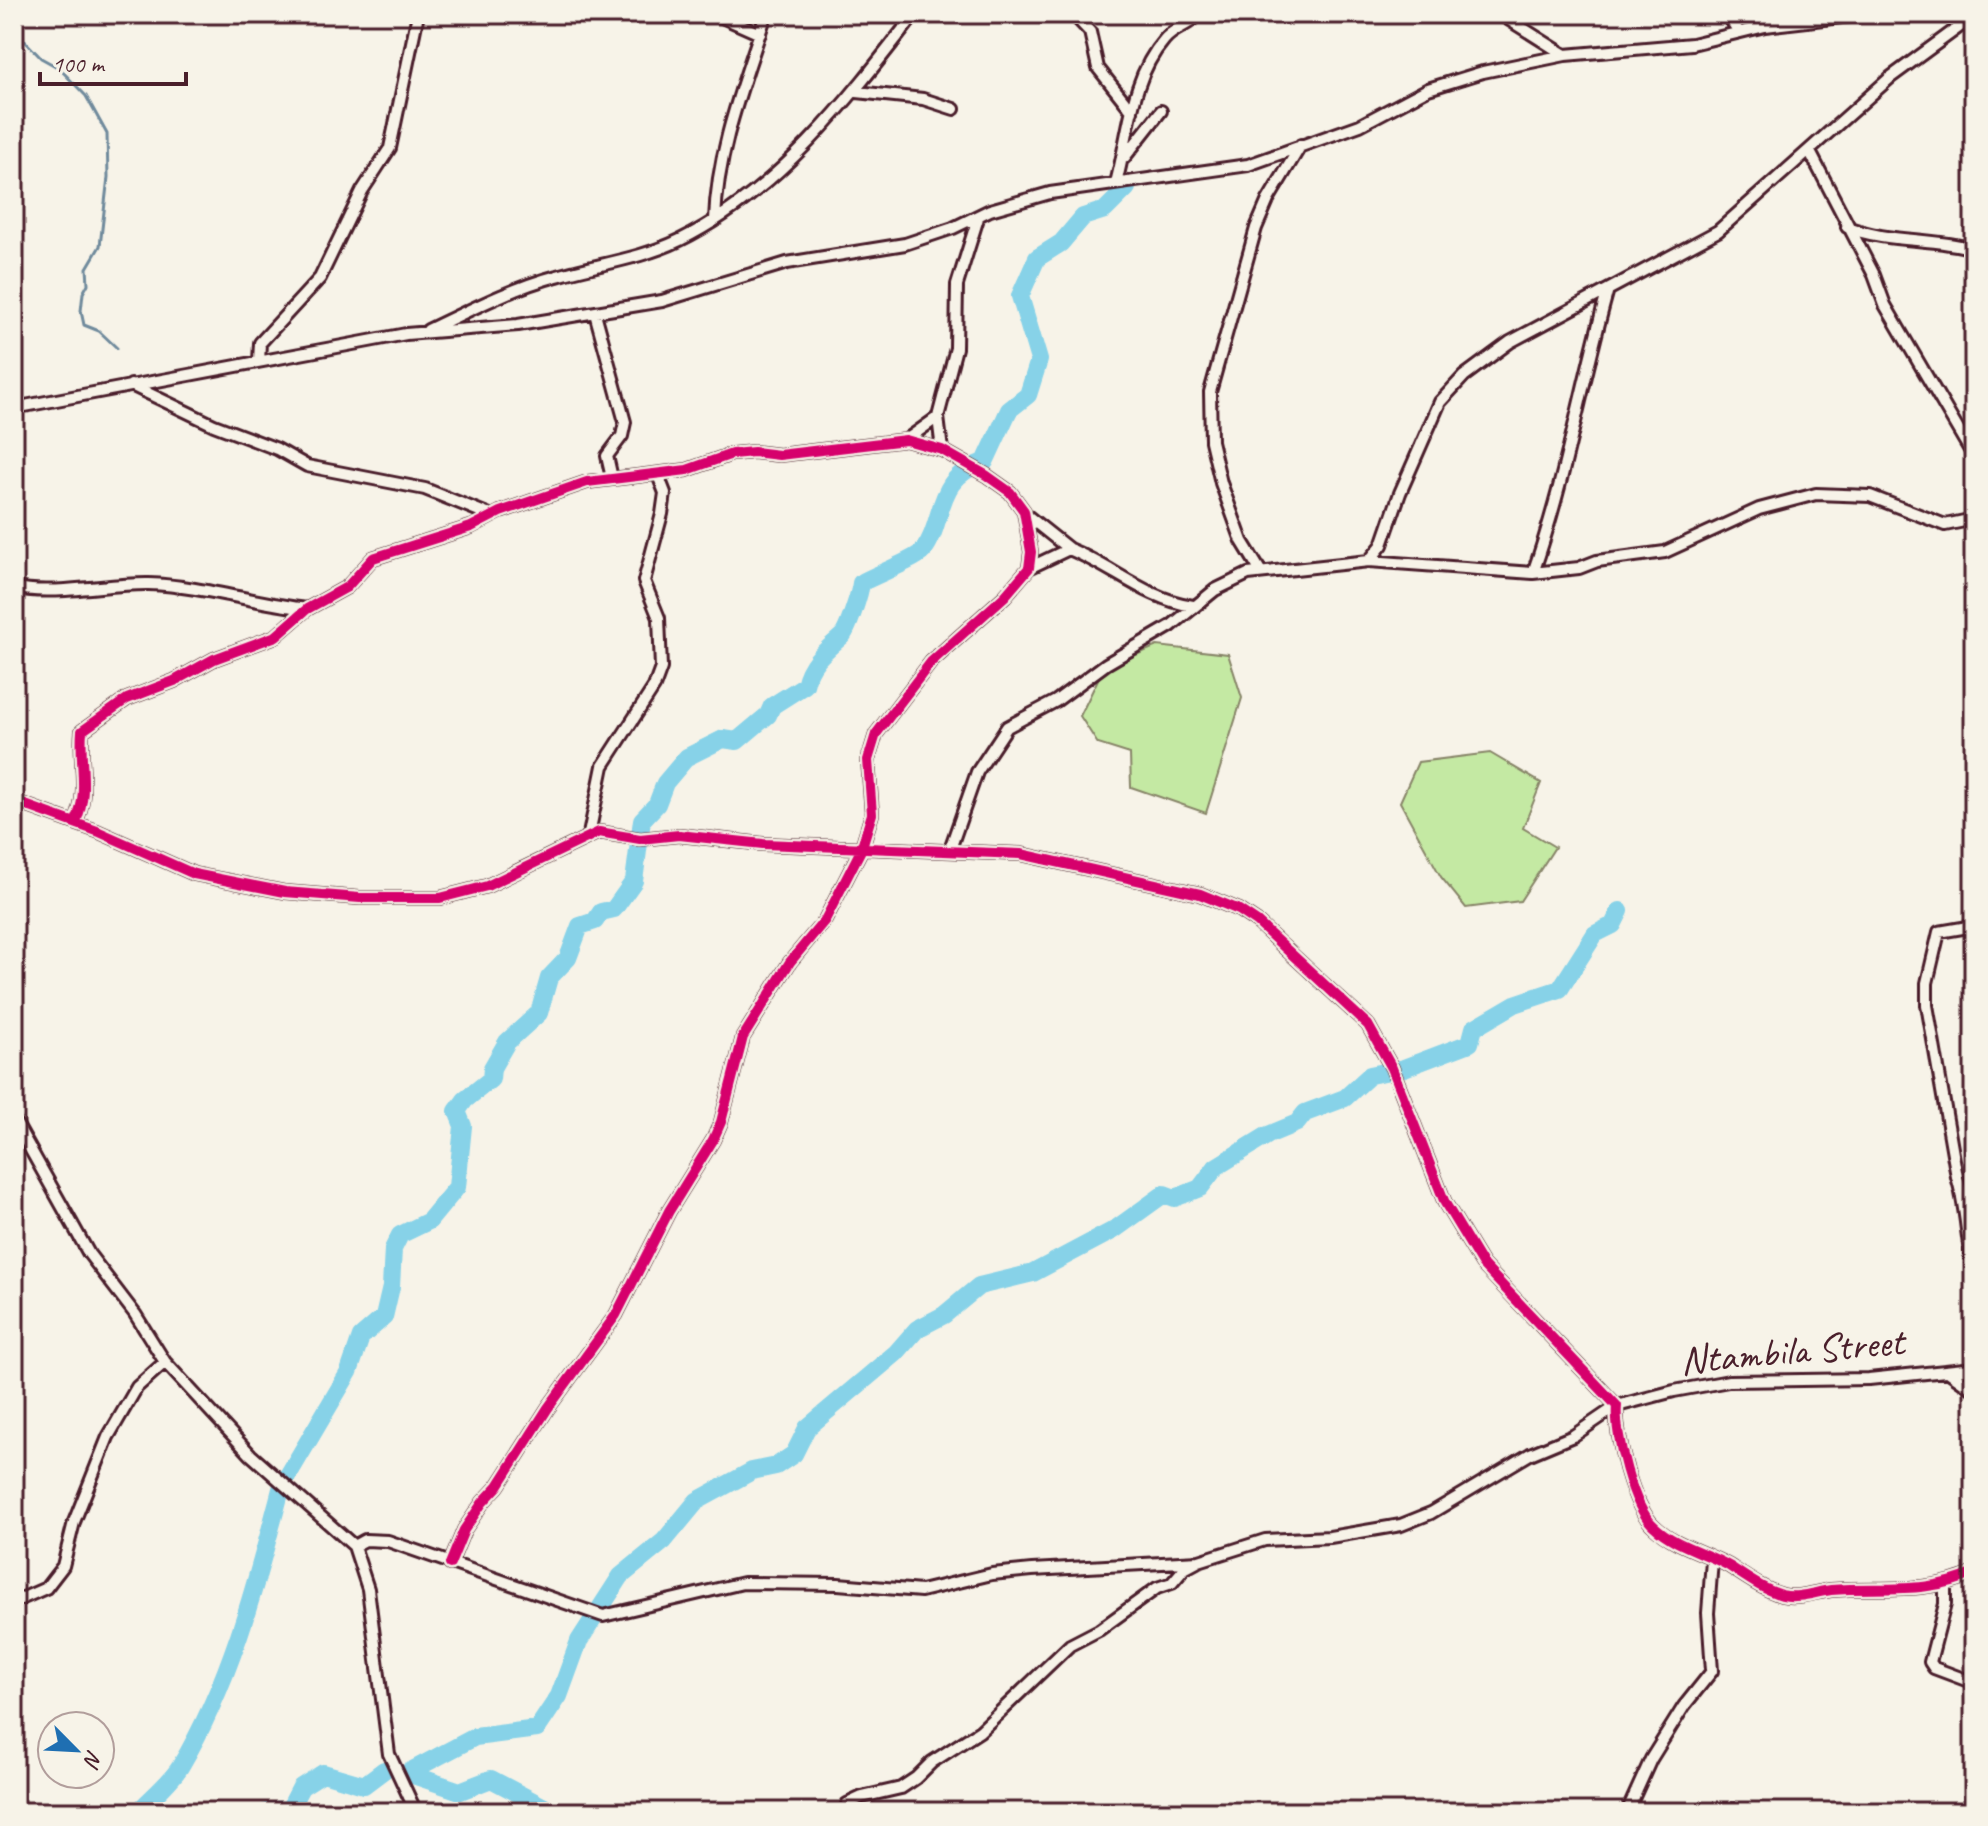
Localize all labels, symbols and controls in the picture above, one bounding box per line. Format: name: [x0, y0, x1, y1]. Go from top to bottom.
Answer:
scale bar: [40, 36, 186, 86]
text: 100 m: [52, 49, 106, 79]
street label: Ntambila Street: [1678, 1316, 1909, 1386]
north arrow: [36, 1710, 116, 1790]
text: N: [76, 1746, 109, 1773]

